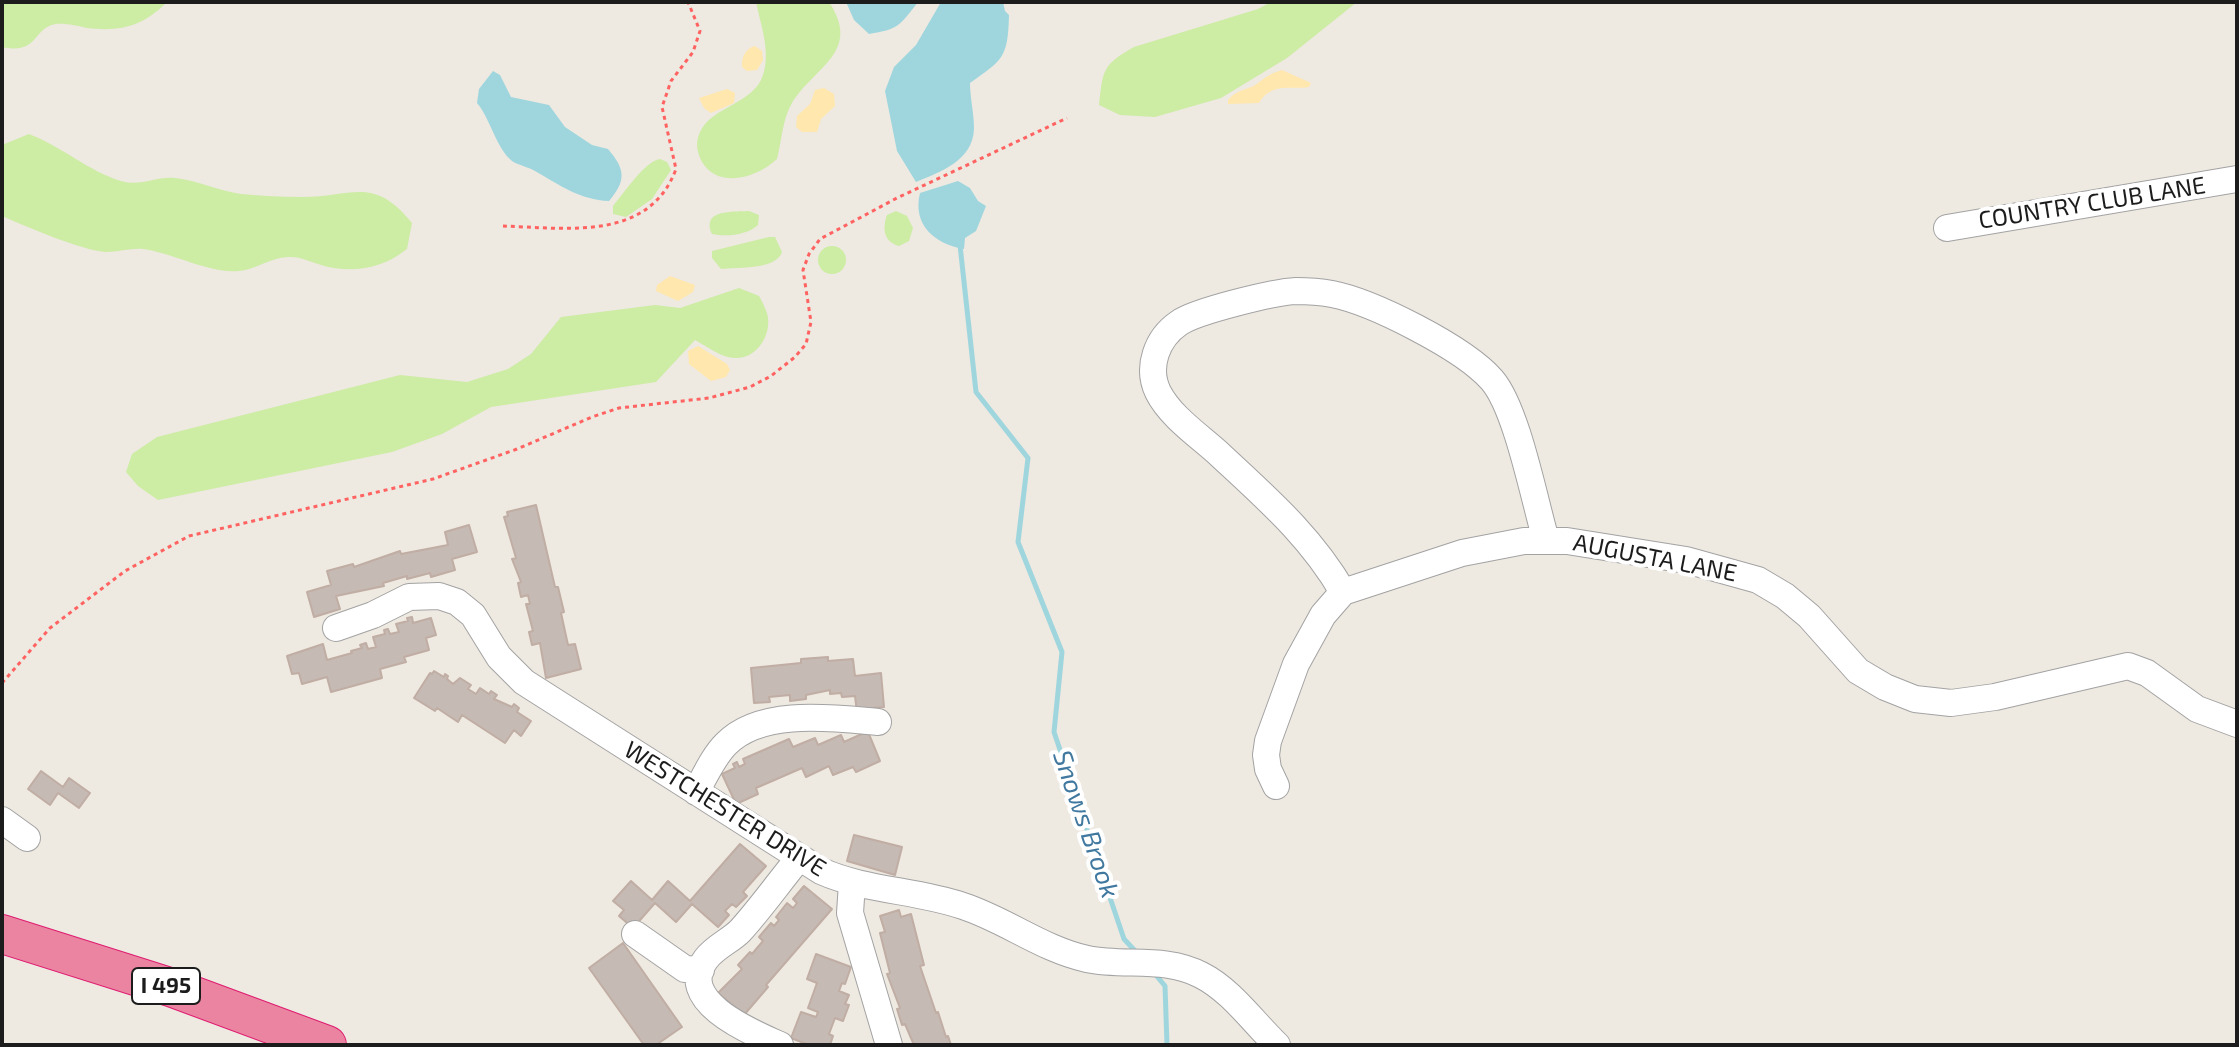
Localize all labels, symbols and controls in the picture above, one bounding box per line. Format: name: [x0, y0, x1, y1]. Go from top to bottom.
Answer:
street label: COUNTRY CLUB LANE: [1976, 171, 2208, 235]
street label: AUGUSTA LANE: [1571, 528, 1739, 588]
street label: WESTCHESTER DRIVE: [619, 735, 831, 883]
water label: Snows Brook: [1046, 746, 1126, 902]
road number: I 495: [132, 968, 200, 1004]

